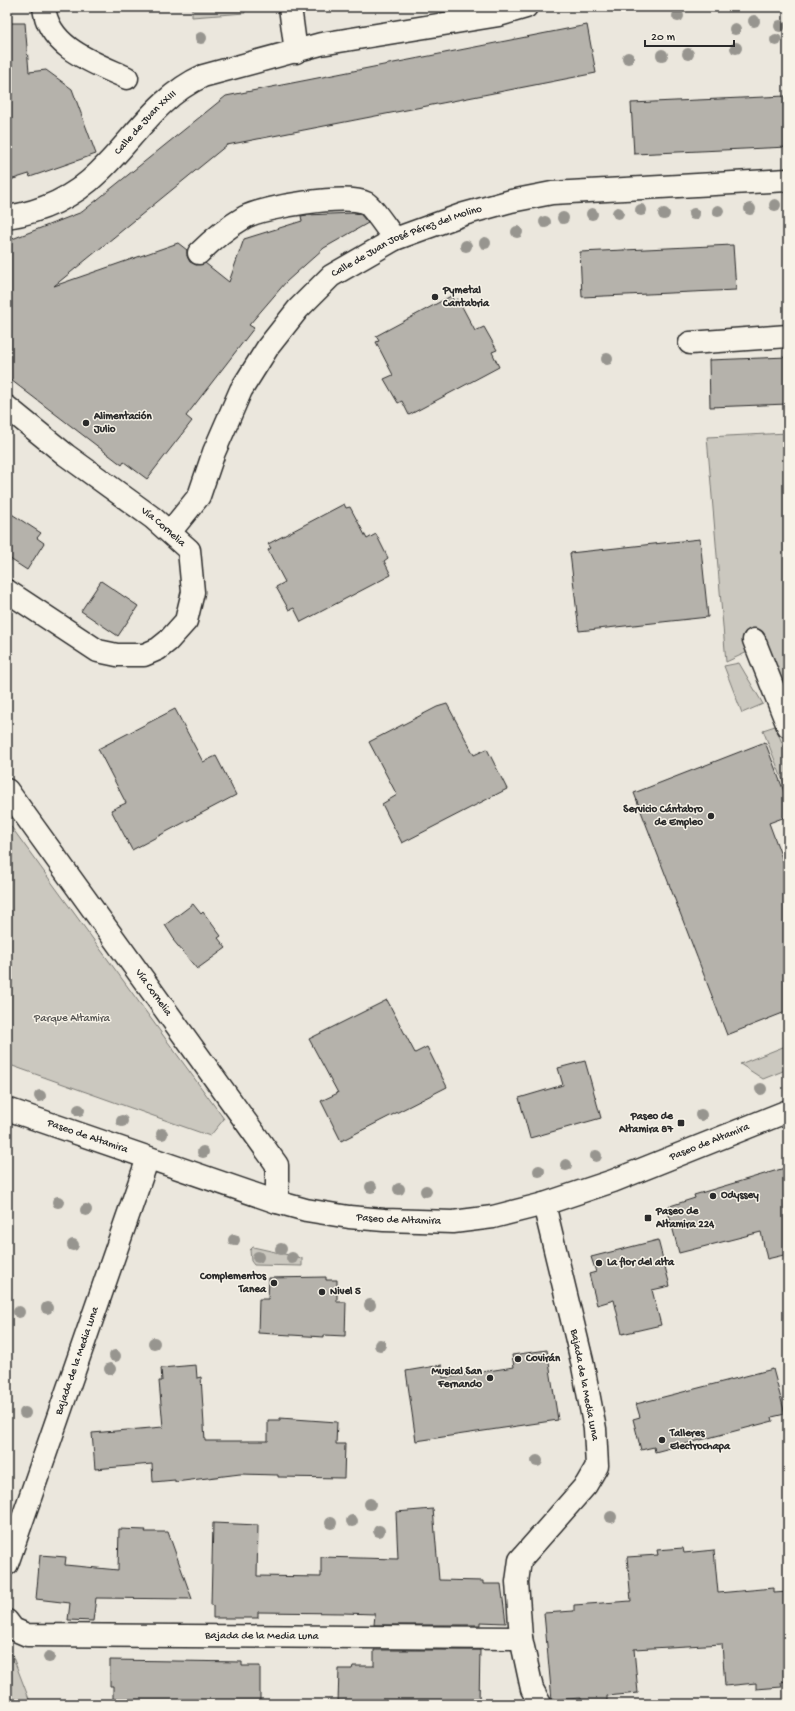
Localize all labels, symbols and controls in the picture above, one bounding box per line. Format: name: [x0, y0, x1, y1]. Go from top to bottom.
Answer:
scale bar: [645, 22, 734, 48]
text: 20 m: [651, 31, 676, 45]
street label: Calle de Juan XXIII: [112, 88, 179, 158]
street label: Calle de Juan José Pérez del Molino: [330, 203, 484, 280]
place label: Pymetal Cantabria: [442, 284, 490, 310]
marker: Pymetal Cantabria: [430, 292, 440, 302]
place label: Alimentación Julio: [93, 410, 152, 436]
marker: Alimentación Julio: [81, 418, 91, 428]
street label: Vía Cornelia: [137, 504, 188, 550]
place label: Servicio Cántabro de Empleo: [623, 803, 703, 829]
marker: Servicio Cántabro de Empleo: [706, 811, 716, 821]
street label: Vía Cornelia: [132, 966, 174, 1019]
park label: Parque Altamira: [33, 1013, 111, 1025]
place label: Paseo de Altamira 87: [618, 1111, 674, 1136]
street label: Paseo de Altamira: [44, 1117, 130, 1156]
marker: Paseo de Altamira 87: [676, 1118, 686, 1128]
street label: Paseo de Altamira: [667, 1121, 752, 1164]
place label: Odyssey: [721, 1190, 759, 1202]
marker: Odyssey: [708, 1191, 718, 1201]
place label: Paseo de Altamira 224: [655, 1206, 715, 1231]
street label: Paseo de Altamira: [355, 1212, 442, 1228]
marker: Paseo de Altamira 224: [643, 1213, 653, 1223]
place label: La flor del alta: [607, 1256, 675, 1269]
marker: La flor del alta: [594, 1258, 604, 1268]
place label: Complementos Tanea: [199, 1270, 267, 1296]
marker: Complementos Tanea: [269, 1278, 279, 1288]
place label: Nivel 5: [330, 1286, 361, 1298]
marker: Nivel 5: [317, 1287, 327, 1297]
street label: Bajada de la Media Luna: [53, 1304, 102, 1417]
street label: Bajada de la Media Luna: [567, 1327, 601, 1443]
place label: Covirán: [525, 1352, 561, 1365]
marker: Covirán: [513, 1354, 523, 1364]
place label: Musical San Fernando: [431, 1366, 483, 1391]
marker: Musical San Fernando: [485, 1373, 495, 1383]
place label: Talleres Electrochapa: [669, 1428, 731, 1453]
marker: Talleres Electrochapa: [657, 1435, 667, 1445]
street label: Bajada de la Media Luna: [204, 1630, 319, 1643]

